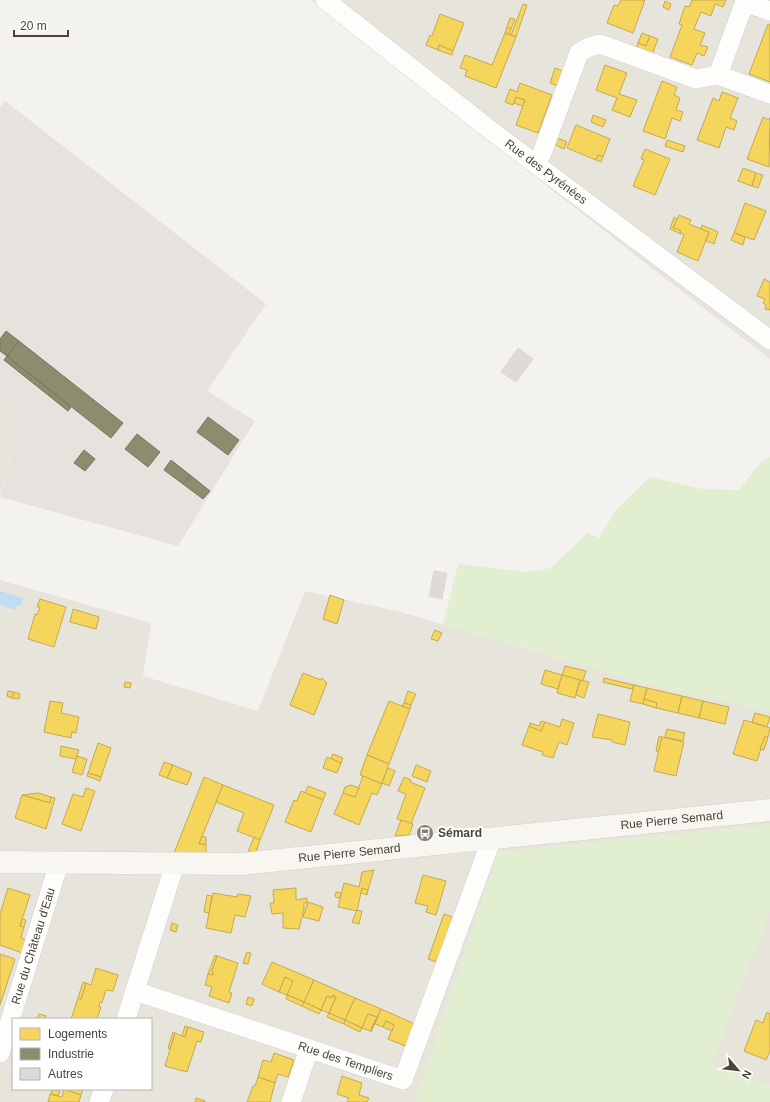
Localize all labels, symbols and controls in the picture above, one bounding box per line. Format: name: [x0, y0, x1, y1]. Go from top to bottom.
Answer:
scale bar: [14, 12, 68, 38]
text: 20 m: [20, 19, 47, 33]
street label: Rue des Pyrénées: [502, 137, 590, 207]
street label: Rue Pierre Semard: [620, 808, 724, 832]
bus stop icon: Sémard: [415, 823, 435, 843]
place label: Sémard: [438, 826, 482, 840]
street label: Rue Pierre Semard: [298, 841, 401, 865]
street label: Rue du Château d'Eau: [9, 886, 58, 1006]
legend: [12, 1018, 152, 1090]
text: Logements: [48, 1027, 107, 1041]
street label: Rue des Templiers: [296, 1039, 395, 1083]
text: Industrie: [48, 1047, 94, 1061]
north arrow: [718, 1050, 758, 1090]
text: Autres: [48, 1067, 83, 1081]
text: N: [740, 1068, 754, 1081]

